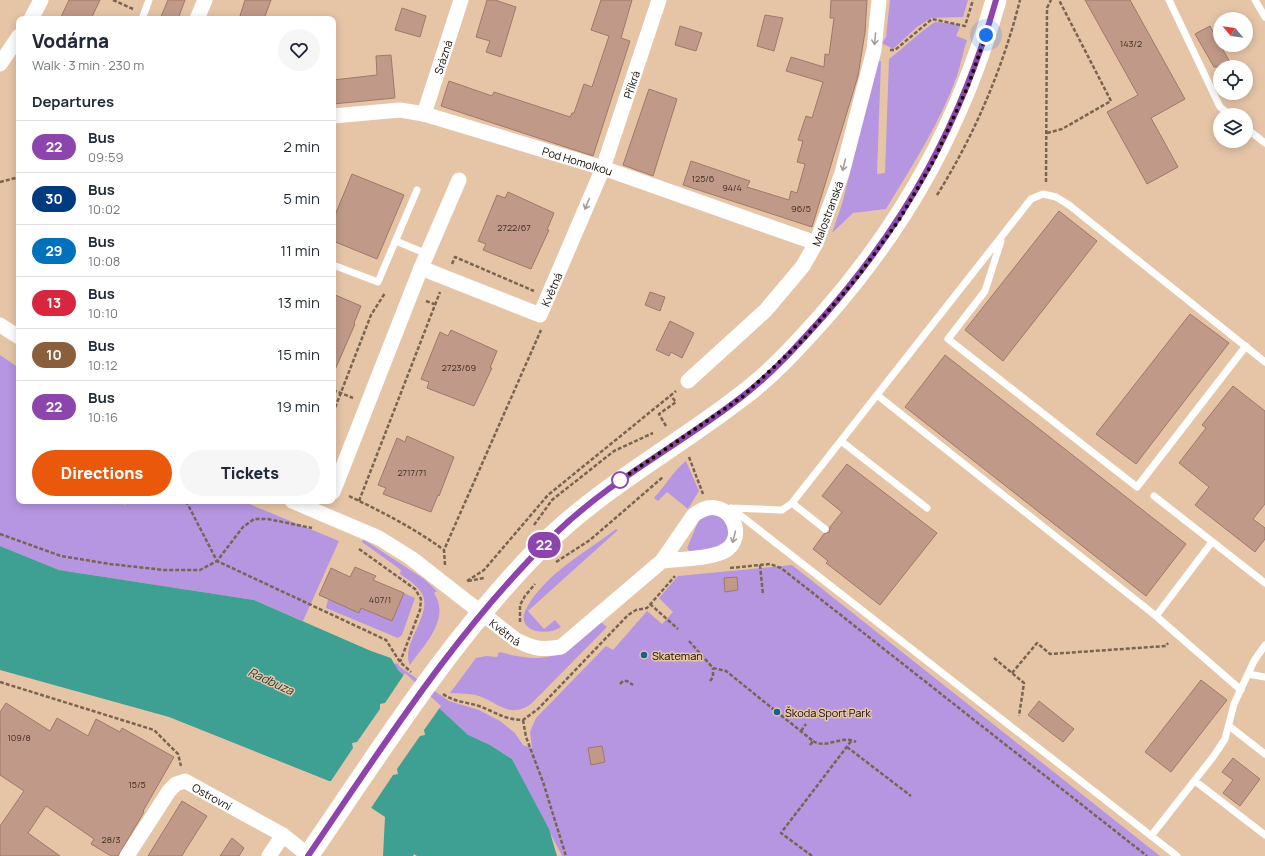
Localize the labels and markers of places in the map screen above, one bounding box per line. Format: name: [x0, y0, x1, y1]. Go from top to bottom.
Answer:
unlabelled marker: [611, 471, 629, 489]
place label: Skateman: [652, 648, 703, 663]
marker: Skateman: [639, 650, 649, 660]
place label: Škoda Sport Park: [785, 705, 871, 720]
marker: Škoda Sport Park: [772, 707, 782, 717]

